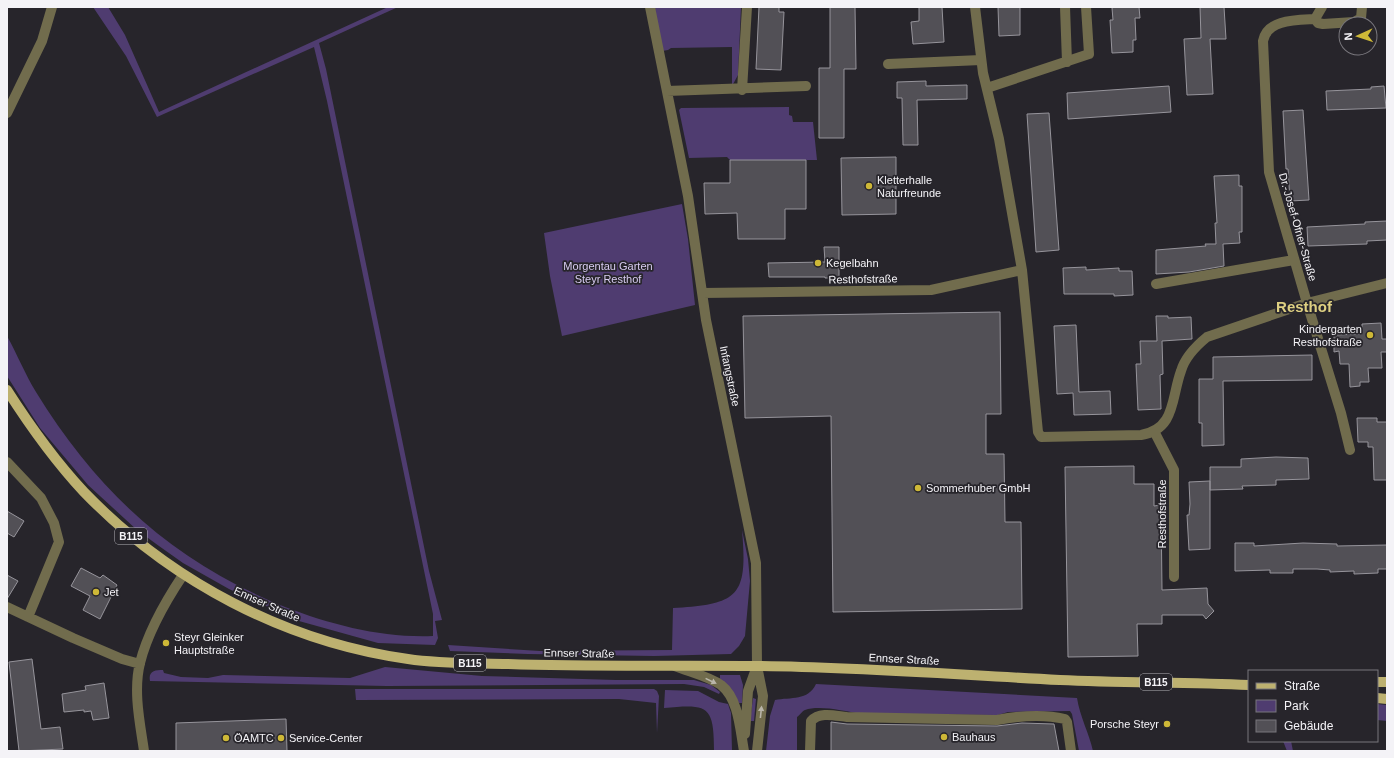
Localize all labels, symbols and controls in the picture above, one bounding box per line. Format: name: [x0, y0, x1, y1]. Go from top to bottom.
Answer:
north arrow: [1338, 16, 1378, 56]
text: N: [1342, 32, 1354, 41]
street label: Dr.-Josef-Ofner-Straße: [1277, 172, 1319, 282]
place label: Kletterhalle Naturfreunde: [877, 174, 941, 199]
marker: Kletterhalle Naturfreunde: [864, 181, 874, 191]
place label: Kegelbahn: [826, 257, 879, 269]
marker: Kegelbahn: [813, 258, 823, 268]
park label: Morgentau Garten Steyr Resthof: [563, 260, 653, 285]
street label: Resthofstraße: [828, 272, 898, 286]
district label: Resthof: [1276, 298, 1333, 315]
place label: Kindergarten Resthofstraße: [1293, 323, 1362, 348]
marker: Kindergarten Resthofstraße: [1365, 330, 1375, 340]
street label: Infangstraße: [718, 345, 742, 407]
street label: Resthofstraße: [1156, 479, 1168, 549]
place label: Sommerhuber GmbH: [926, 482, 1031, 494]
marker: Sommerhuber GmbH: [913, 483, 923, 493]
road number: B115: [115, 528, 147, 544]
street label: Ennser Straße: [232, 584, 302, 624]
place label: Jet: [104, 586, 119, 598]
marker: Jet: [91, 587, 101, 597]
place label: Steyr Gleinker Hauptstraße: [174, 631, 244, 656]
marker: Steyr Gleinker Hauptstraße: [161, 638, 171, 648]
street label: Ennser Straße: [543, 646, 615, 660]
street label: Ennser Straße: [868, 651, 940, 667]
road number: B115: [454, 655, 486, 671]
legend: [1248, 670, 1378, 742]
road number: B115: [1140, 674, 1172, 690]
one-way arrow: [706, 678, 717, 684]
text: Straße: [1284, 679, 1320, 693]
text: Park: [1284, 699, 1310, 713]
one-way arrow: [758, 706, 765, 718]
place label: Porsche Steyr: [1090, 718, 1159, 730]
marker: Porsche Steyr: [1162, 719, 1172, 729]
text: Gebäude: [1284, 719, 1334, 733]
place label: Bauhaus: [952, 731, 996, 743]
place label: ÖAMTC: [234, 732, 274, 744]
place label: Service-Center: [289, 732, 363, 744]
marker: Bauhaus: [939, 732, 949, 742]
marker: ÖAMTC: [221, 733, 231, 743]
marker: Service-Center: [276, 733, 286, 743]

